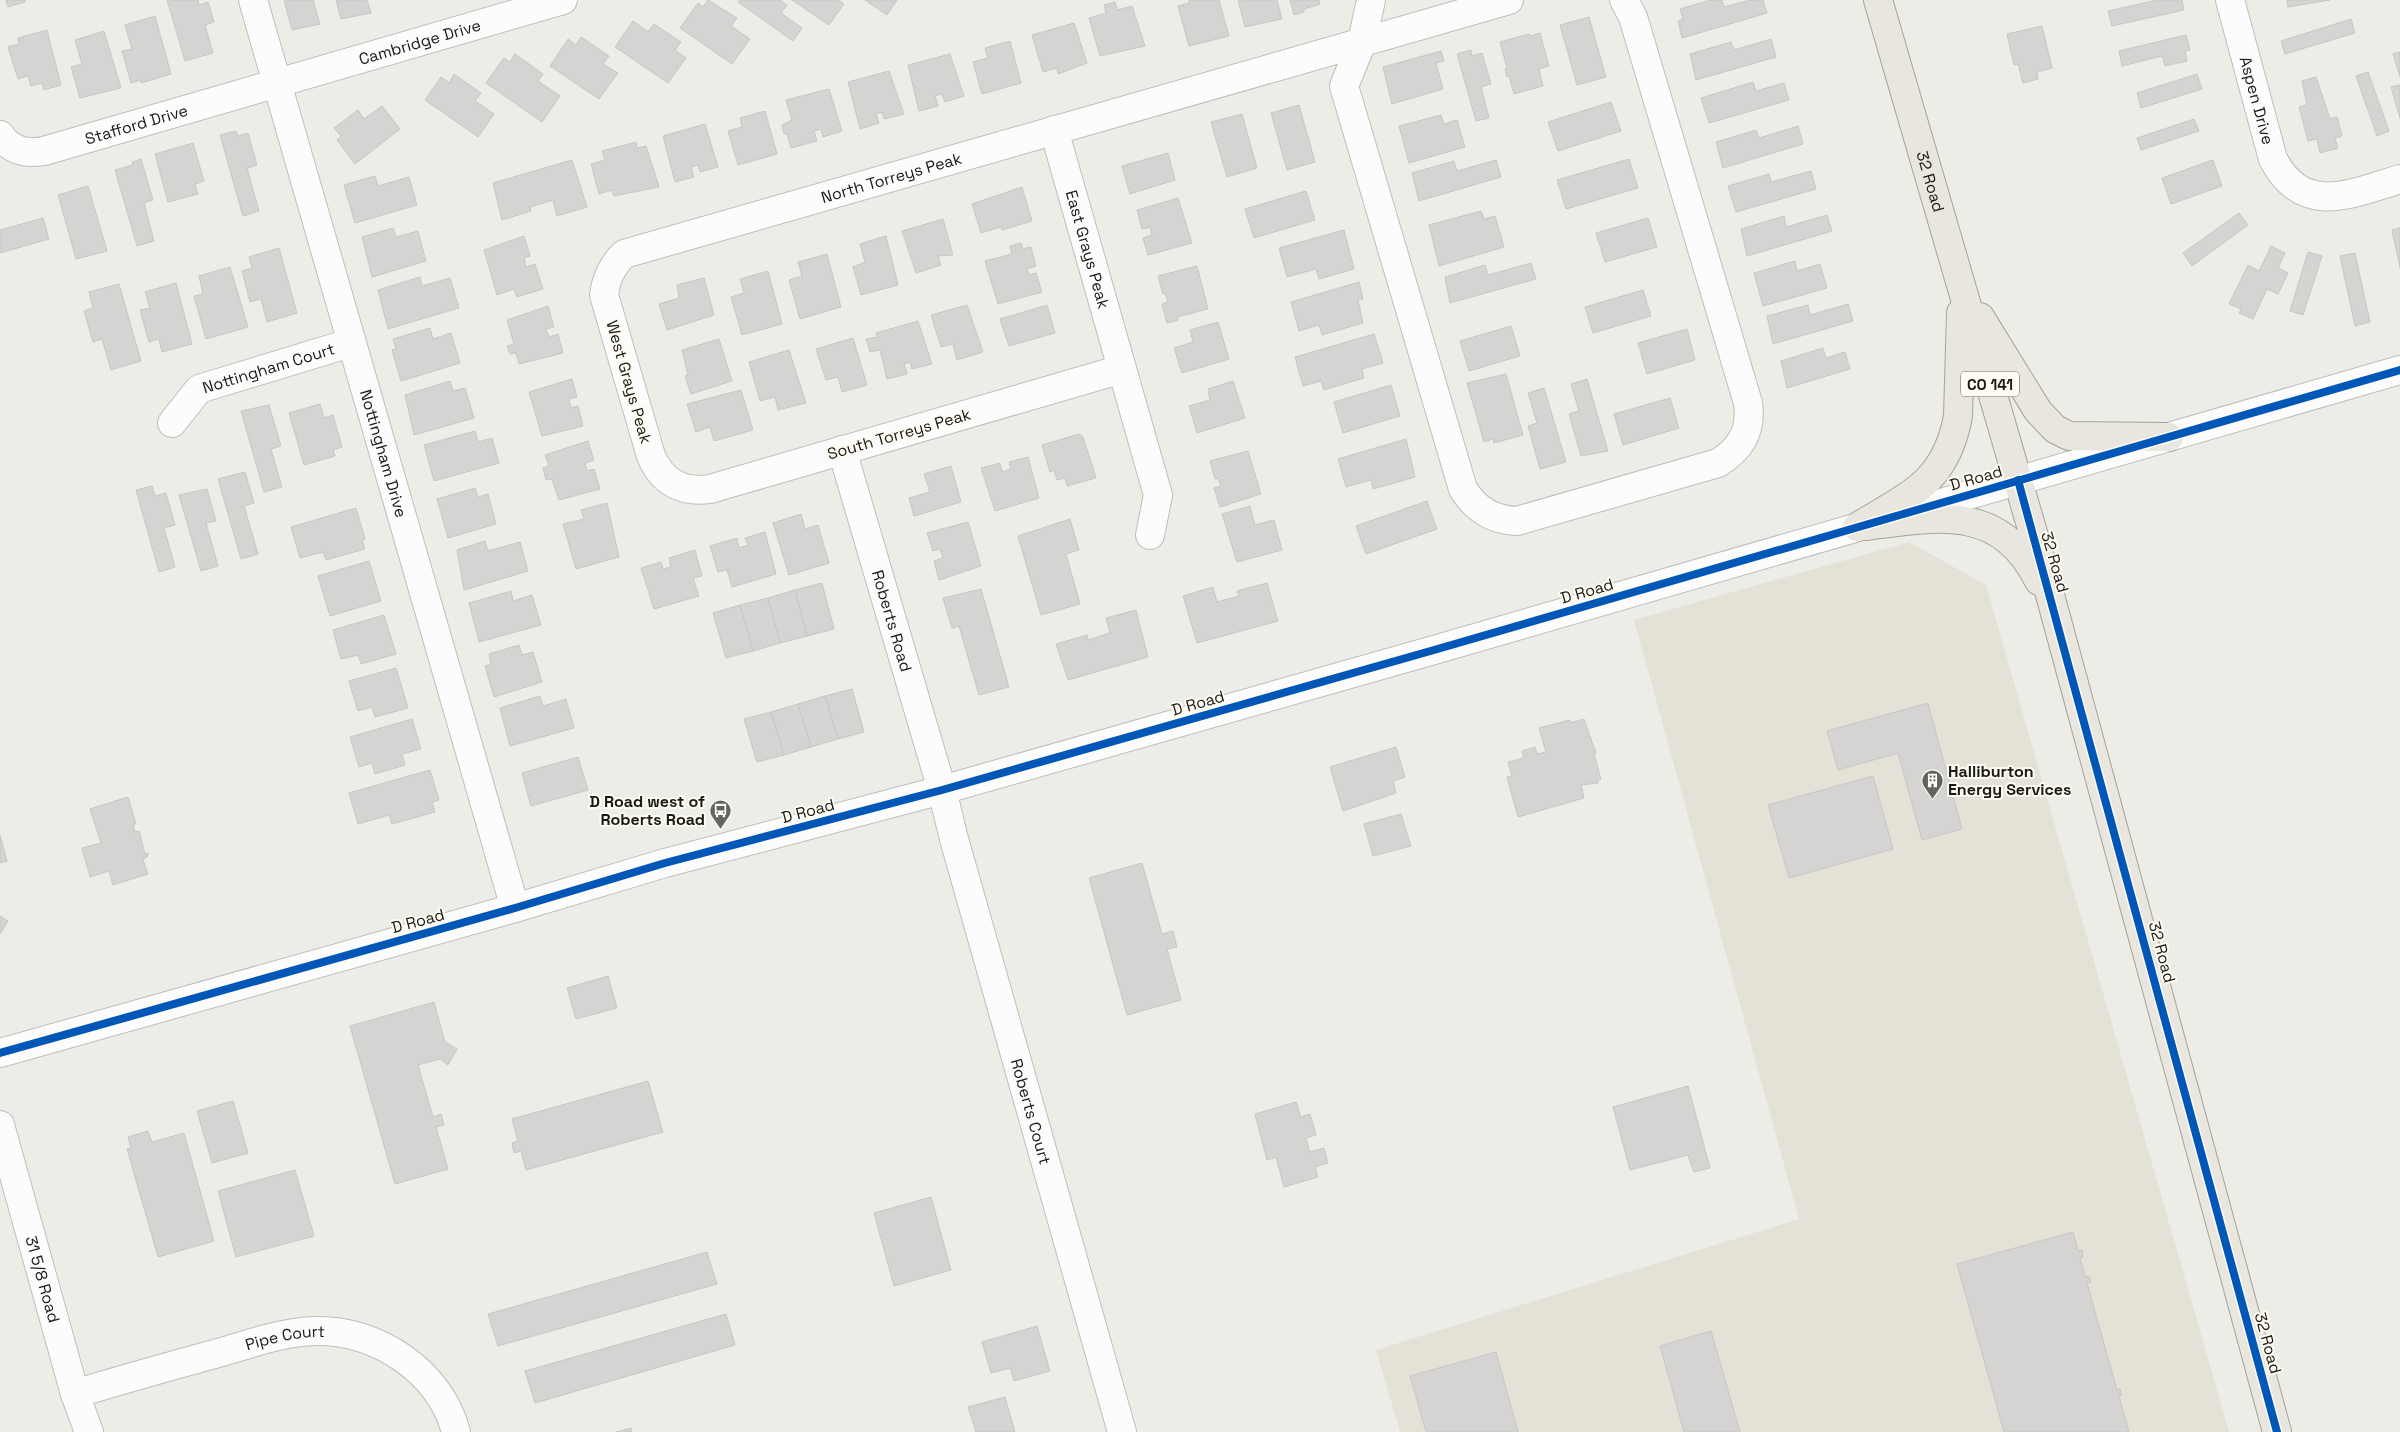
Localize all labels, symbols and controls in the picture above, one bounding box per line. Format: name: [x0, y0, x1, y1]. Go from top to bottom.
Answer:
street label: Cambridge Drive: [356, 14, 483, 69]
street label: Aspen Drive: [2235, 54, 2279, 147]
street label: Stafford Drive: [82, 99, 190, 149]
street label: North Torreys Peak: [818, 147, 964, 207]
street label: 32 Road: [1912, 148, 1950, 215]
street label: East Grays Peak: [1061, 188, 1115, 311]
street label: West Grays Peak: [601, 318, 657, 446]
street label: Nottingham Court: [200, 338, 337, 398]
road number: CO 141: [1961, 372, 2019, 396]
street label: Nottingham Drive: [355, 387, 412, 520]
street label: South Torreys Peak: [825, 403, 974, 465]
street label: D Road: [1947, 460, 2005, 496]
street label: 32 Road: [2036, 529, 2074, 595]
street label: Roberts Road: [867, 567, 917, 674]
street label: D Road: [1558, 573, 1616, 609]
street label: D Road: [1169, 685, 1227, 721]
place label: Halliburton Energy Services: [1948, 761, 2071, 800]
building icon: Halliburton Energy Services: [1920, 768, 1944, 799]
place label: D Road west of Roberts Road: [589, 791, 705, 830]
street label: D Road: [779, 794, 837, 828]
bus stop icon: D Road west of Roberts Road: [709, 798, 733, 829]
street label: D Road: [389, 904, 447, 938]
street label: 32 Road: [2144, 919, 2180, 985]
street label: Roberts Court: [1006, 1056, 1056, 1167]
street label: 31 5/8 Road: [21, 1233, 65, 1325]
street label: 32 Road: [2250, 1310, 2286, 1376]
street label: Pipe Court: [243, 1320, 325, 1355]

